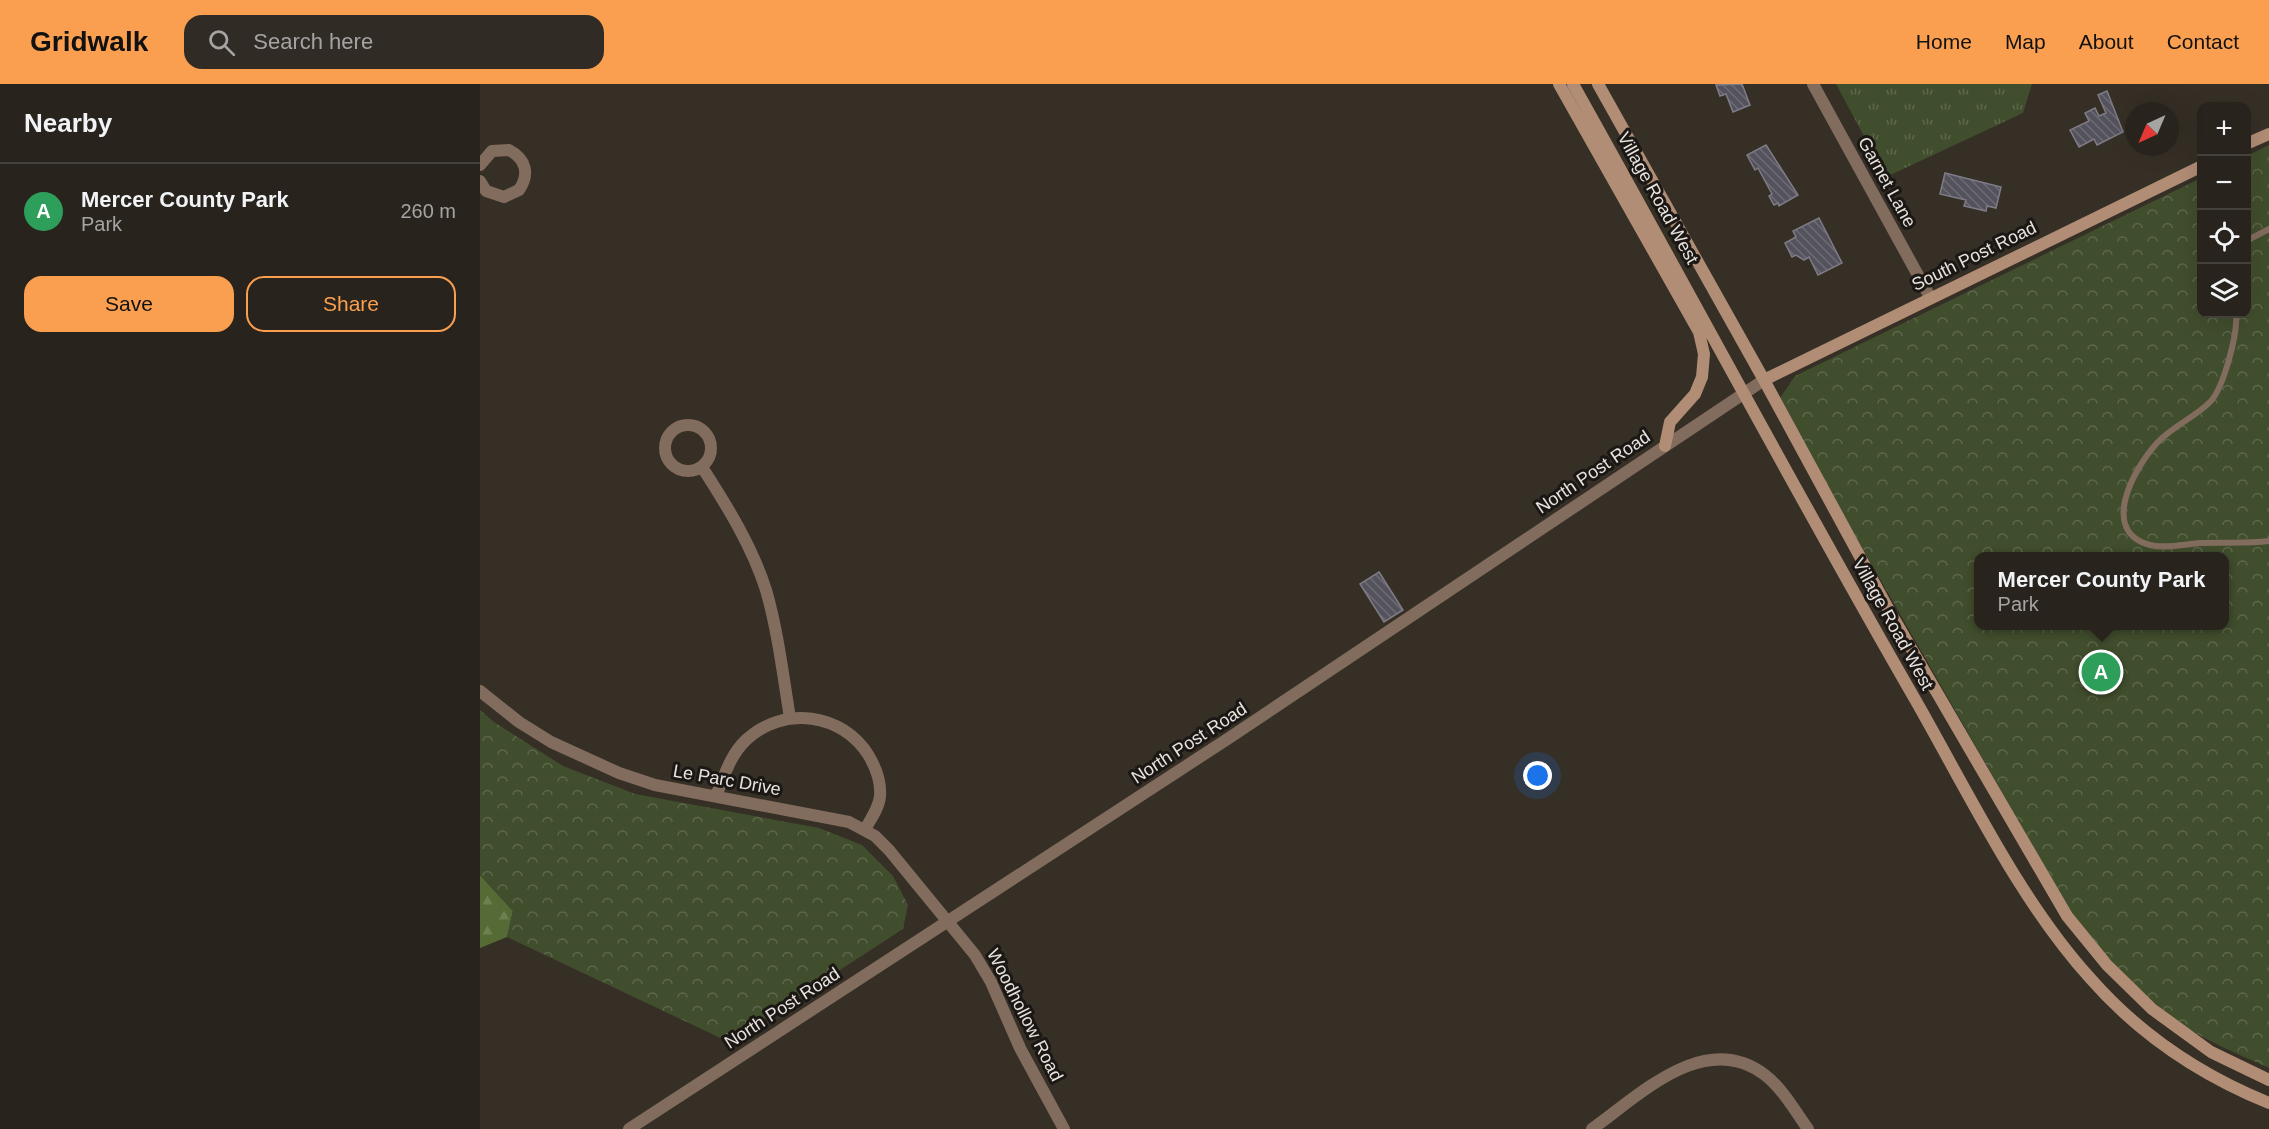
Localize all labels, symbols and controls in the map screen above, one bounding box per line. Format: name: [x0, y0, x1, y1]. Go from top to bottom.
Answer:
search box: [184, 15, 604, 69]
text: Gridwalk: [30, 26, 148, 57]
icon: search: [205, 26, 238, 59]
text: Search here: [253, 29, 373, 54]
text: Home: [1916, 30, 1972, 53]
text: Map: [2005, 30, 2046, 53]
text: About: [2079, 30, 2134, 53]
text: Contact: [2167, 30, 2239, 53]
north arrow: [2125, 102, 2179, 156]
map controls: [2197, 102, 2251, 318]
button: +: [2197, 102, 2251, 156]
text: Nearby: [24, 108, 112, 138]
street label: Village Road West: [1614, 129, 1702, 267]
street label: Garnet Lane: [1854, 133, 1920, 231]
button: −: [2197, 156, 2251, 210]
text: Mercer County Park: [81, 187, 289, 212]
text: A: [36, 200, 51, 222]
text: 260 m: [400, 200, 456, 222]
button: locate: [2197, 210, 2251, 264]
text: Park: [81, 213, 122, 235]
street label: South Post Road: [1908, 217, 2040, 295]
button: layers: [2197, 264, 2251, 318]
button: Save: [24, 276, 234, 332]
button: Share: [246, 276, 456, 332]
street label: North Post Road: [1532, 427, 1654, 517]
popup: [1974, 552, 2229, 630]
street label: Village Road West: [1849, 555, 1937, 693]
text: Mercer County Park: [1998, 567, 2205, 592]
text: Park: [1998, 593, 2039, 615]
pin: A: [2082, 650, 2120, 694]
street label: North Post Road: [1128, 698, 1250, 788]
street label: Le Parc Drive: [672, 761, 782, 799]
your location: [1523, 761, 1552, 790]
street label: Woodhollow Road: [983, 946, 1067, 1084]
street label: North Post Road: [721, 963, 843, 1053]

